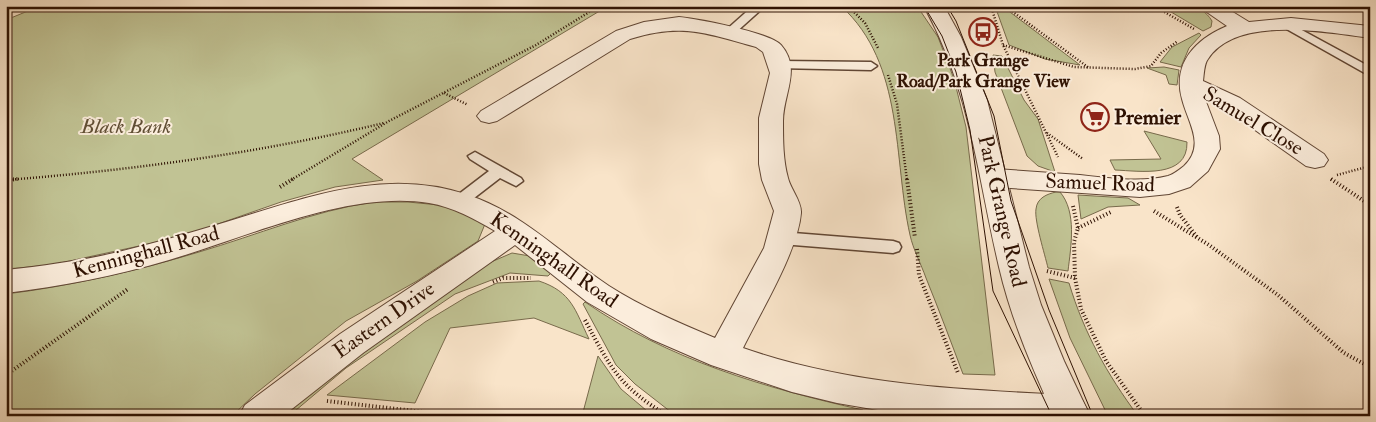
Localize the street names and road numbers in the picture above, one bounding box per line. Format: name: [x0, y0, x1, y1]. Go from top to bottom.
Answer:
street label: Samuel Close: [1198, 80, 1308, 162]
street label: Park Grange Road: [971, 132, 1033, 290]
street label: Samuel Road: [1045, 168, 1156, 198]
street label: Kenninghall Road: [485, 206, 624, 315]
street label: Kenninghall Road: [70, 219, 223, 284]
street label: Eastern Drive: [328, 275, 440, 365]

